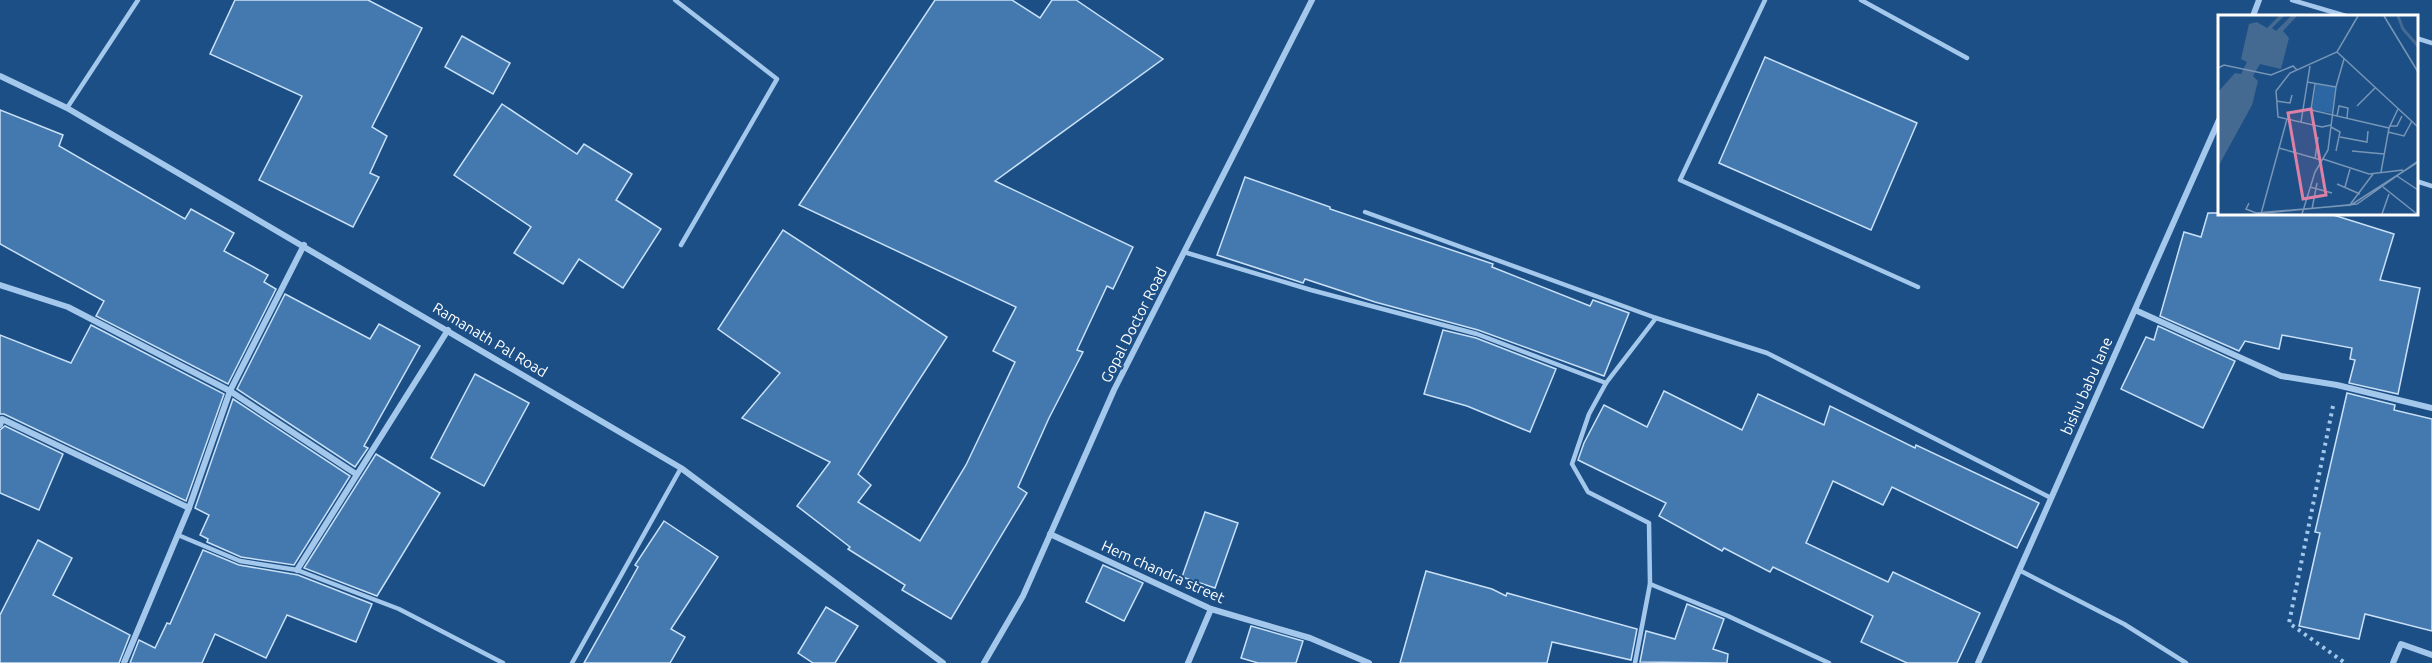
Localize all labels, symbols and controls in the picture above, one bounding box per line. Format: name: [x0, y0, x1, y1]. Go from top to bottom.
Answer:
inset map: [2218, 15, 2417, 214]
street label: Gopal Doctor Road: [1097, 264, 1170, 385]
street label: Ramanath Pal Road: [430, 299, 550, 380]
street label: bishu babu lane: [2057, 334, 2116, 437]
street label: Hem chandra street: [1099, 537, 1228, 606]

